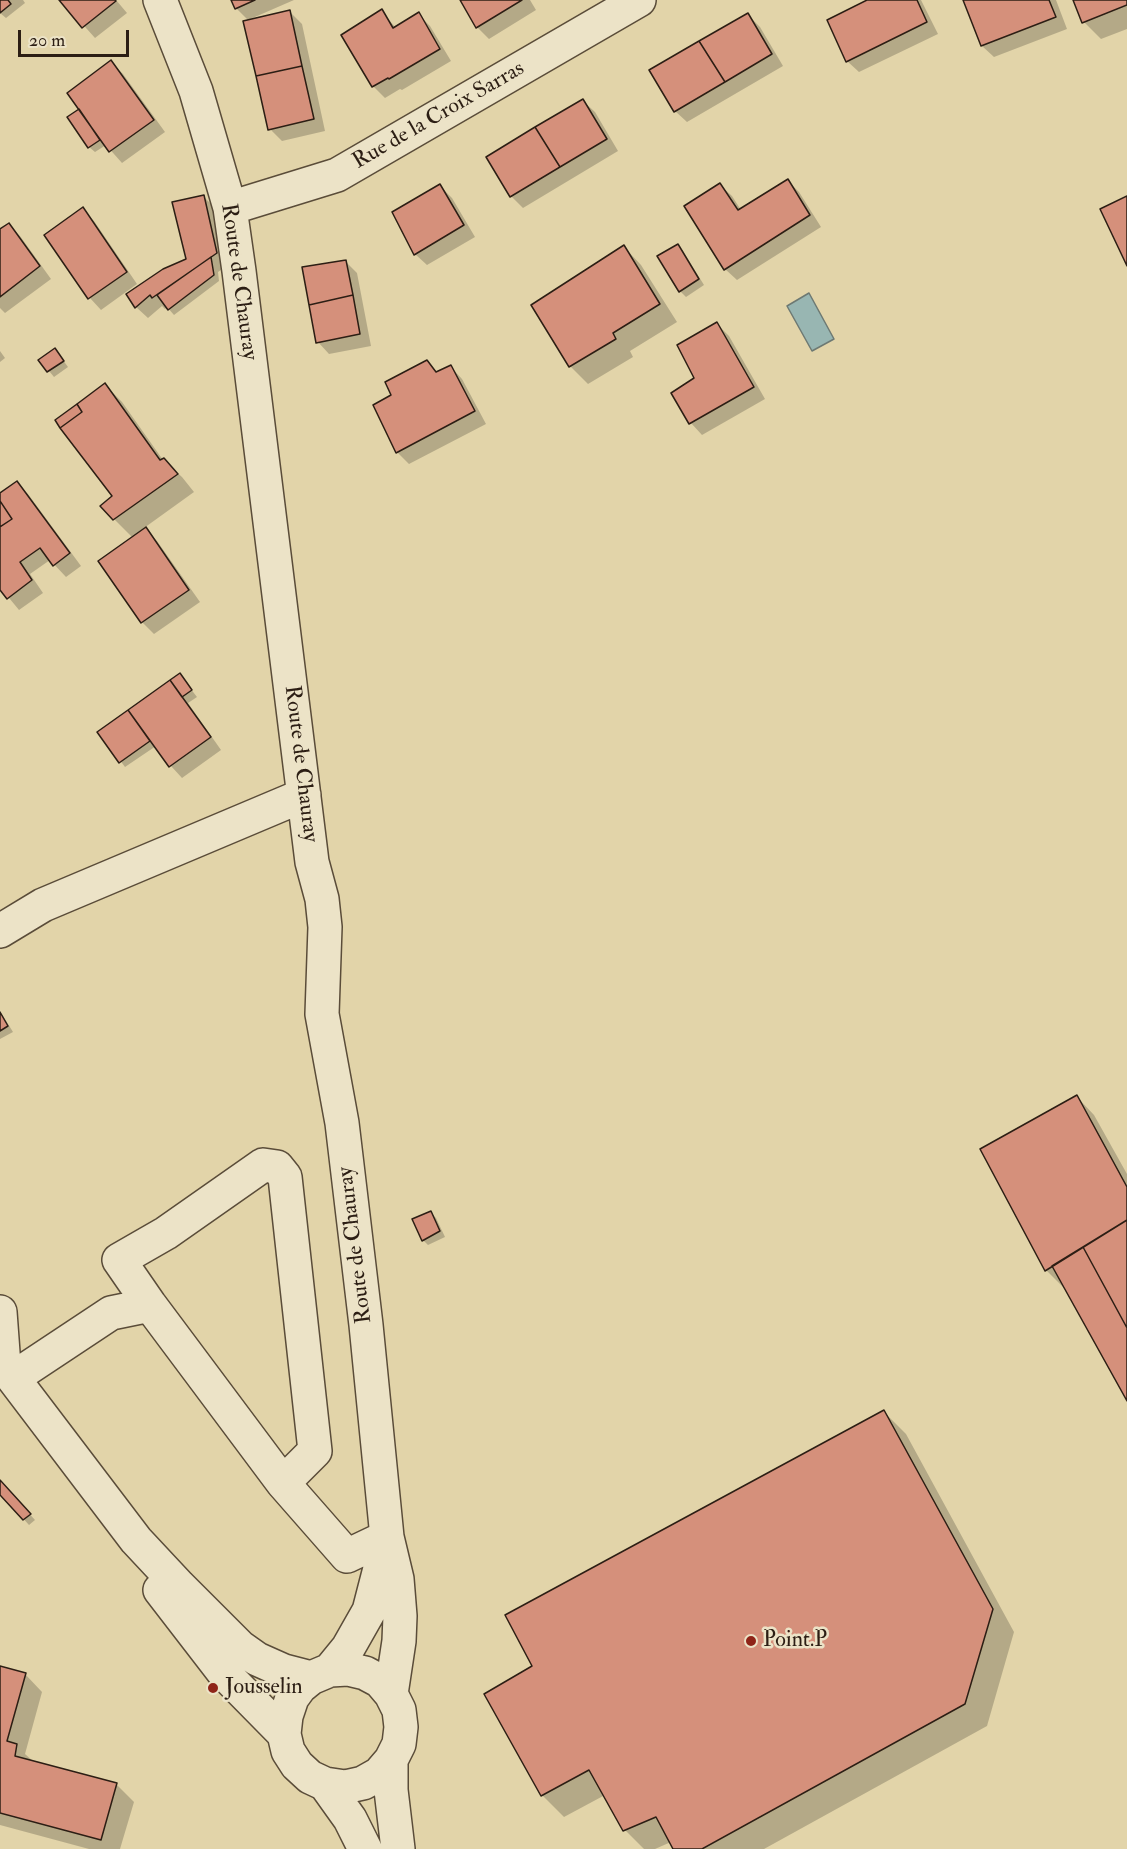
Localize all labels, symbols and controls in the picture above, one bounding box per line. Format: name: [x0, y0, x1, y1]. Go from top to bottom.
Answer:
scale bar: [21, 18, 132, 56]
text: 20 m: [29, 29, 65, 52]
street label: Rue de la Croix Sarras: [349, 56, 529, 176]
street label: Route de Chauray: [214, 202, 262, 362]
street label: Route de Chauray: [277, 684, 323, 844]
street label: Route de Chauray: [333, 1165, 379, 1325]
place label: Point.P: [763, 1628, 827, 1654]
marker: Point.P: [744, 1634, 758, 1648]
place label: Jousselin: [225, 1675, 303, 1701]
marker: Jousselin: [206, 1681, 220, 1695]

